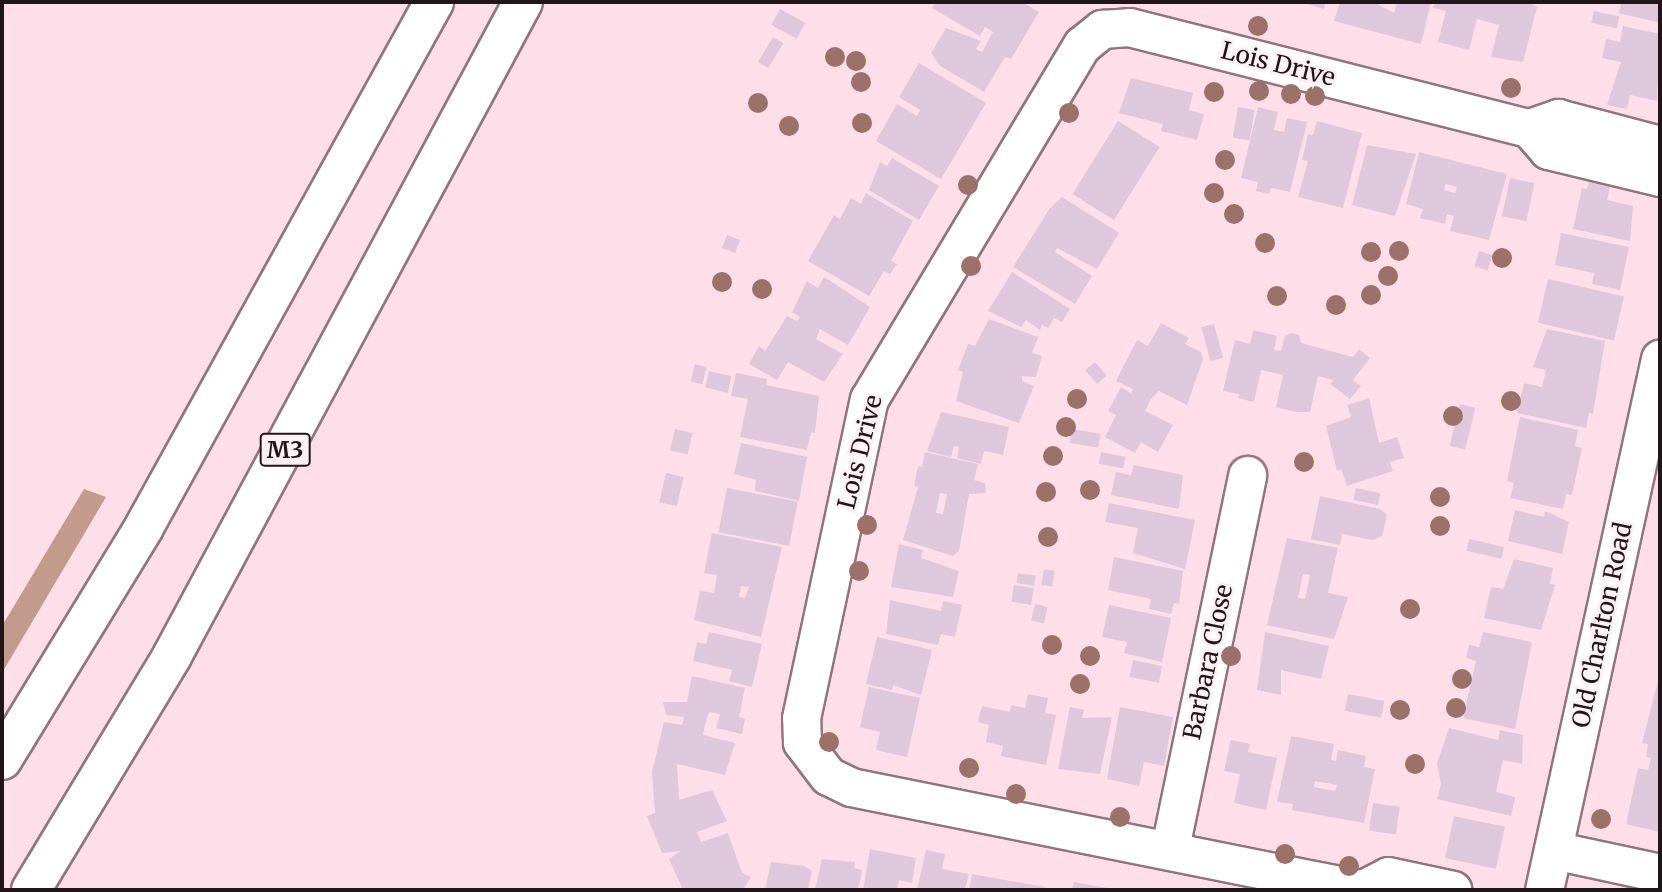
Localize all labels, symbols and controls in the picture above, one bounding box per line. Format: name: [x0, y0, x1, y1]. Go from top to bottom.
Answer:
street label: Lois Drive: [1218, 36, 1338, 92]
street label: Lois Drive: [832, 392, 888, 512]
road number: M3: [259, 431, 311, 470]
street label: Old Charlton Road: [1566, 520, 1638, 730]
street label: Barbara Close: [1177, 582, 1239, 742]

